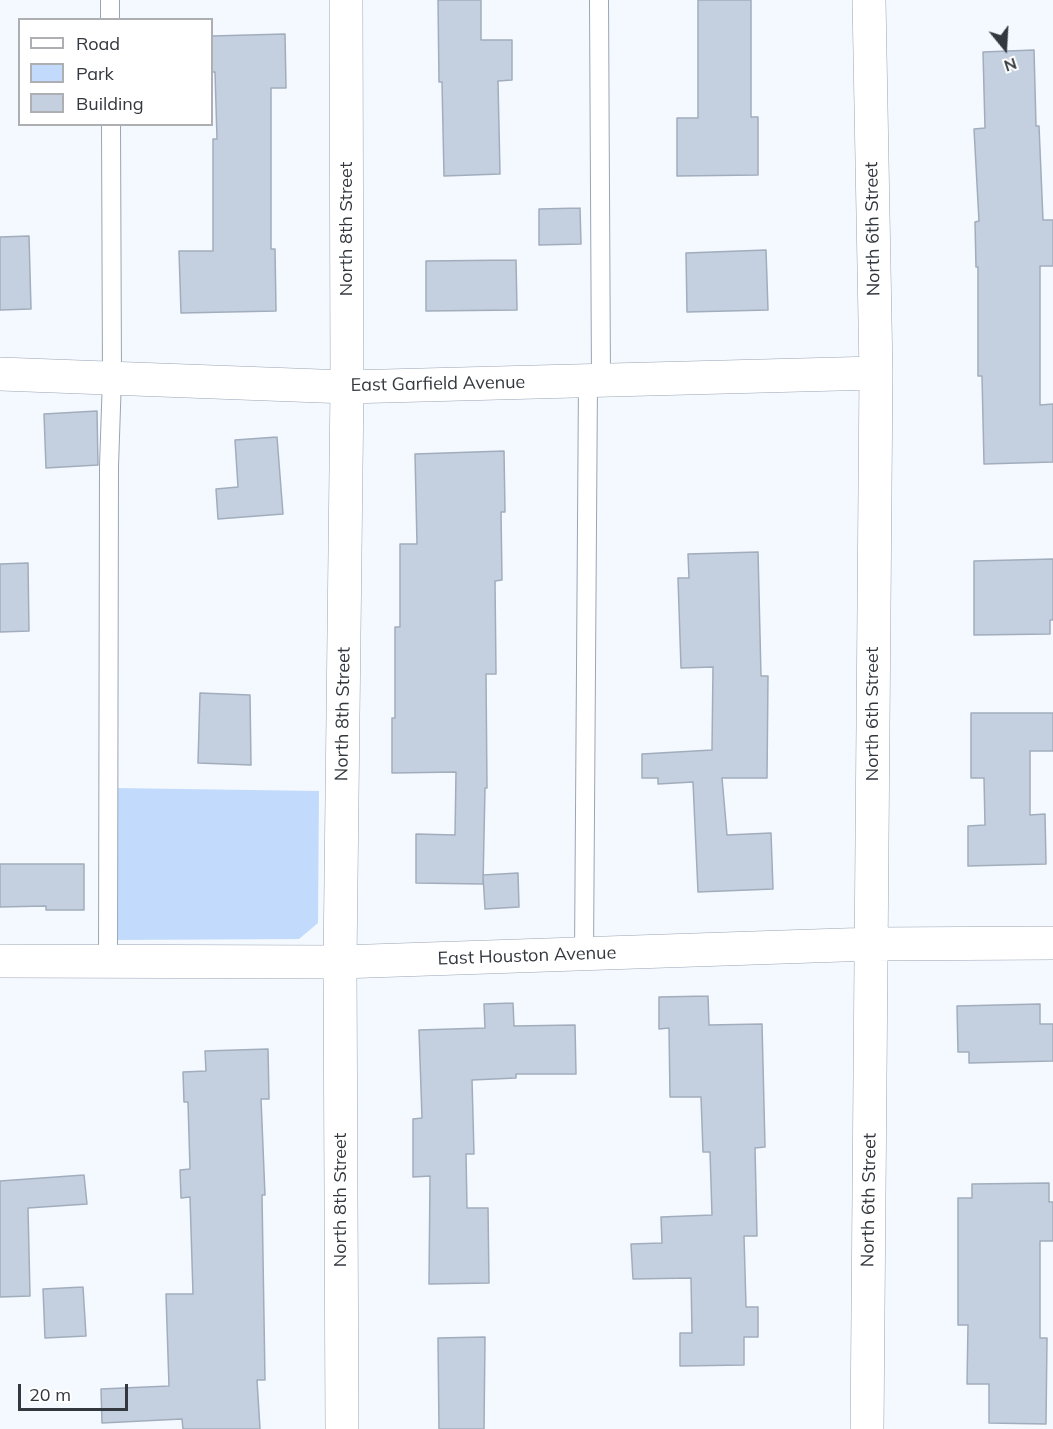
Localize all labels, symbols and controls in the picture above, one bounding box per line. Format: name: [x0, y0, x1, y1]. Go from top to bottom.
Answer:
legend: [18, 18, 213, 126]
north arrow: [975, 18, 1035, 78]
text: Road: [76, 32, 120, 55]
text: N: [1002, 54, 1019, 76]
text: Park: [76, 62, 114, 85]
text: Building: [76, 92, 144, 115]
street label: North 8th Street: [336, 162, 358, 296]
street label: North 6th Street: [861, 162, 885, 296]
street label: East Garfield Avenue: [350, 372, 526, 396]
street label: North 8th Street: [331, 647, 355, 781]
street label: North 6th Street: [862, 647, 884, 781]
street label: East Houston Avenue: [437, 942, 617, 970]
street label: North 8th Street: [330, 1133, 352, 1267]
street label: North 6th Street: [857, 1133, 881, 1267]
scale bar: [21, 1372, 130, 1410]
text: 20 m: [29, 1383, 71, 1406]

